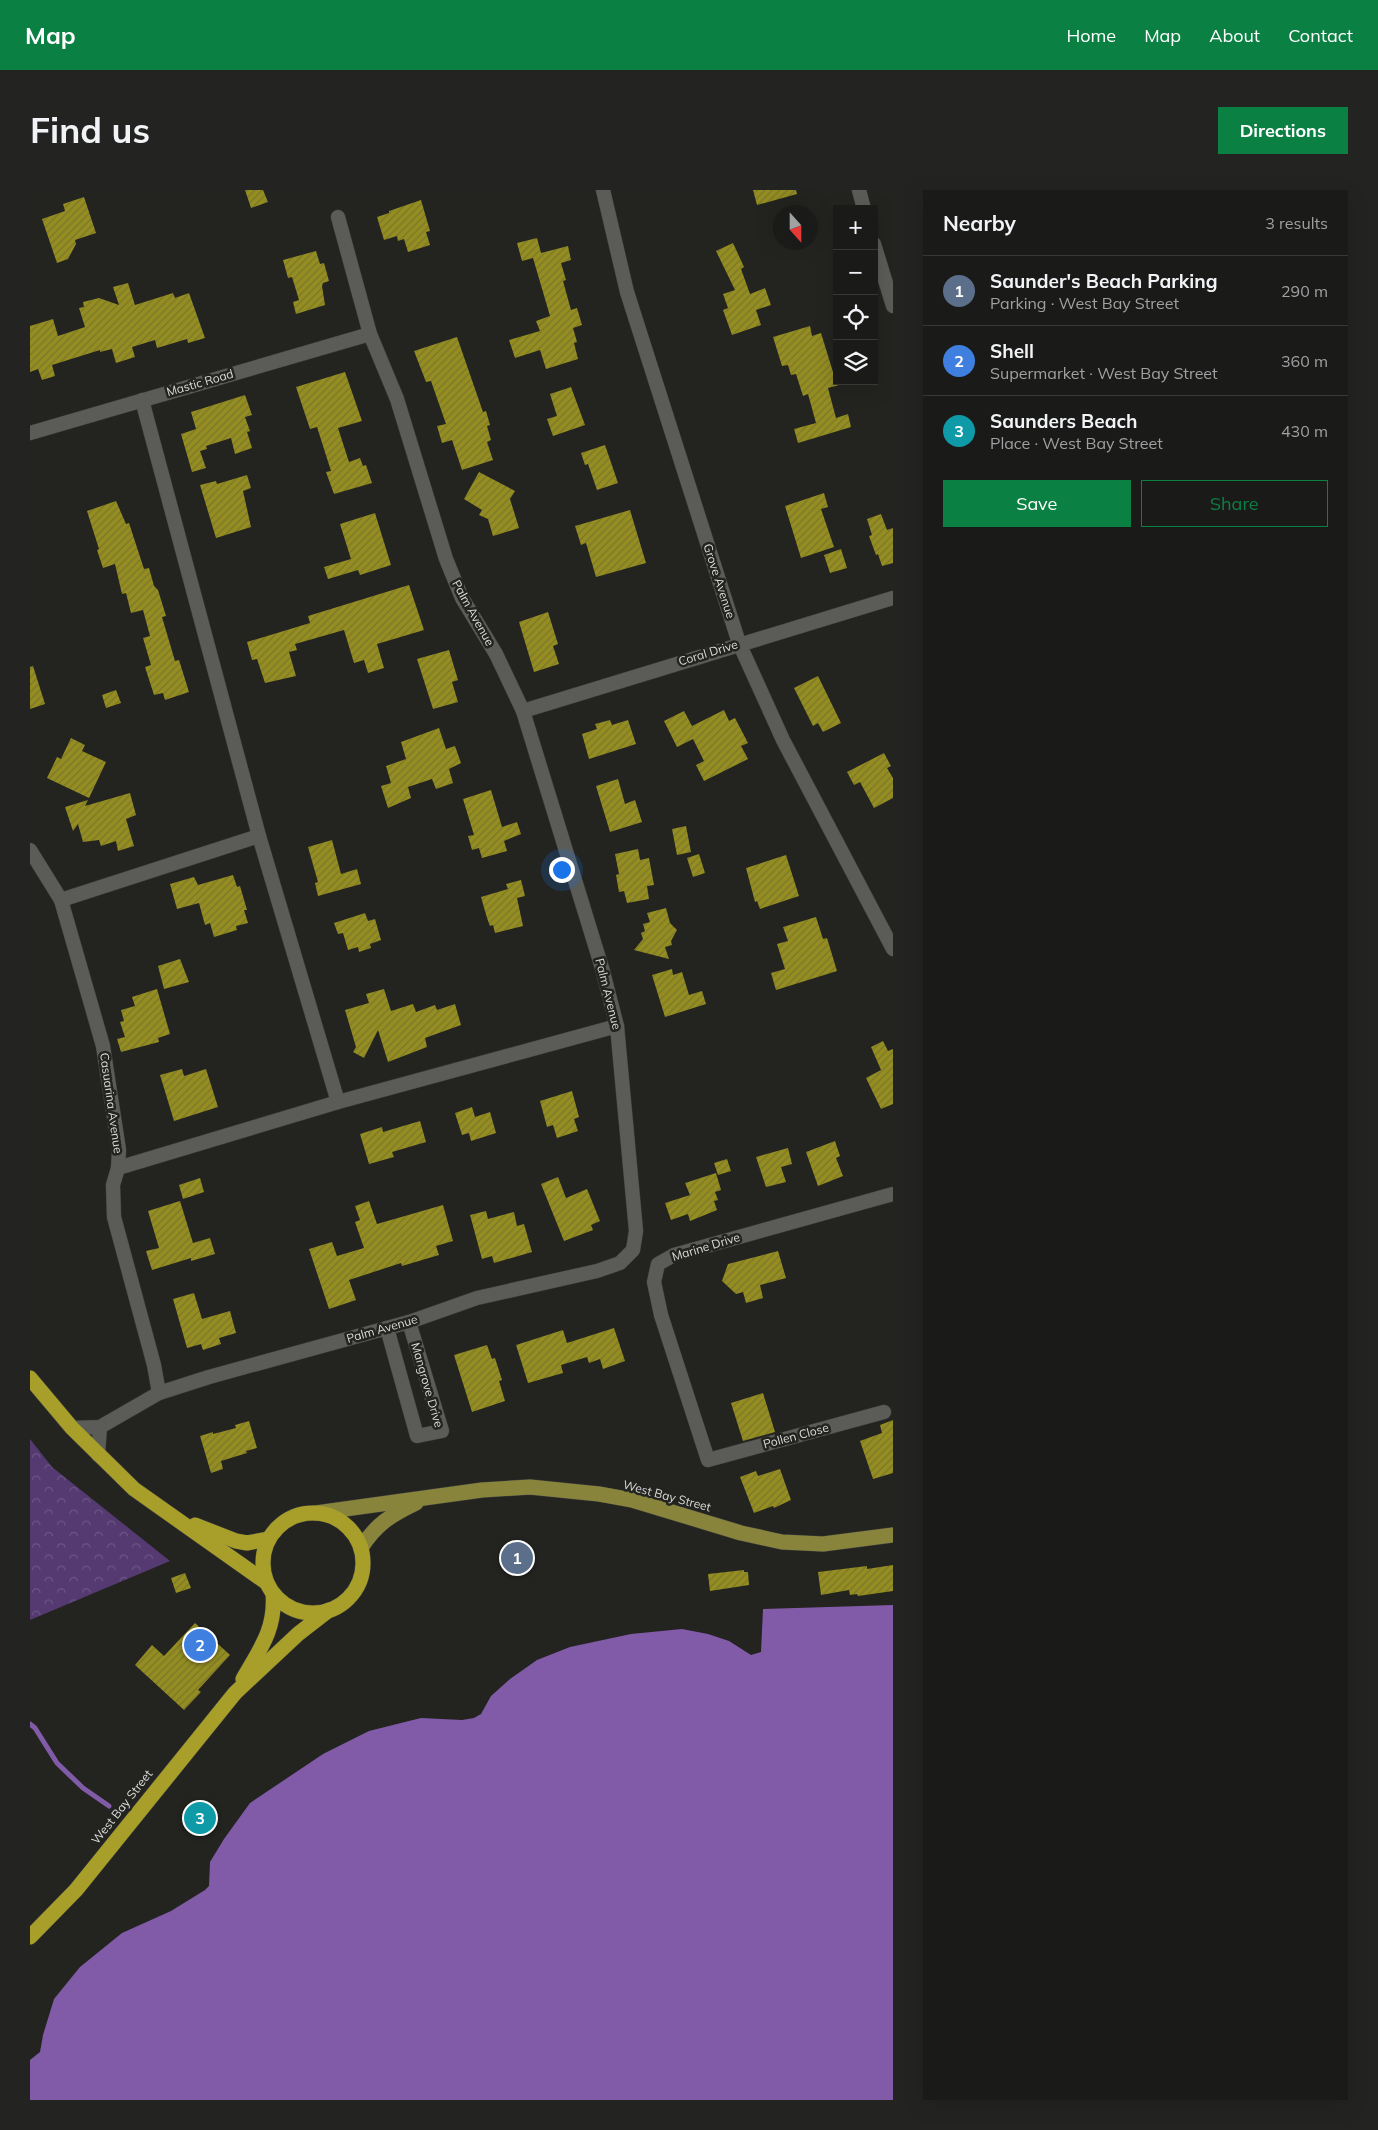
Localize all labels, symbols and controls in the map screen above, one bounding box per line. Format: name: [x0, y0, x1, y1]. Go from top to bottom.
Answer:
text: Map: [25, 20, 76, 50]
text: Home: [1066, 24, 1116, 47]
text: Map: [1144, 24, 1181, 47]
text: About: [1209, 24, 1260, 47]
text: Contact: [1288, 24, 1353, 47]
button: Directions: [1218, 107, 1348, 154]
text: Find us: [30, 108, 150, 152]
north arrow: [773, 205, 818, 250]
map controls: [833, 205, 878, 385]
button: +: [833, 205, 878, 250]
text: Nearby: [943, 210, 1016, 236]
text: 3 results: [1265, 213, 1328, 233]
button: −: [833, 250, 878, 295]
text: Saunder's Beach Parking: [990, 269, 1218, 293]
text: 1: [954, 281, 964, 301]
text: 290 m: [1281, 281, 1328, 301]
text: Parking · West Bay Street: [990, 293, 1179, 313]
button: locate: [833, 295, 878, 340]
text: Shell: [990, 339, 1034, 363]
button: layers: [833, 340, 878, 385]
text: 2: [954, 351, 964, 371]
text: 360 m: [1281, 351, 1328, 371]
text: Supermarket · West Bay Street: [990, 363, 1218, 383]
street label: Mastic Road: [165, 366, 235, 399]
text: Saunders Beach: [990, 409, 1137, 433]
text: 3: [954, 421, 964, 441]
text: 430 m: [1281, 421, 1328, 441]
text: Place · West Bay Street: [990, 433, 1163, 453]
button: Save: [943, 480, 1131, 527]
button: Share: [1141, 480, 1328, 527]
street label: Grove Avenue: [700, 542, 739, 620]
street label: Palm Avenue: [449, 577, 498, 648]
street label: Coral Drive: [676, 636, 739, 669]
your location: [549, 857, 575, 883]
street label: Palm Avenue: [592, 957, 625, 1031]
street label: Casuarina Avenue: [97, 1052, 126, 1154]
street label: Marine Drive: [670, 1229, 742, 1264]
street label: Palm Avenue: [345, 1311, 419, 1346]
street label: Mangrove Drive: [408, 1341, 447, 1429]
street label: Pollen Close: [761, 1420, 830, 1451]
street label: West Bay Street: [622, 1477, 713, 1514]
pin: 1: [501, 1539, 533, 1577]
pin: 2: [184, 1626, 216, 1664]
street label: West Bay Street: [88, 1766, 155, 1847]
pin: 3: [184, 1799, 216, 1837]

